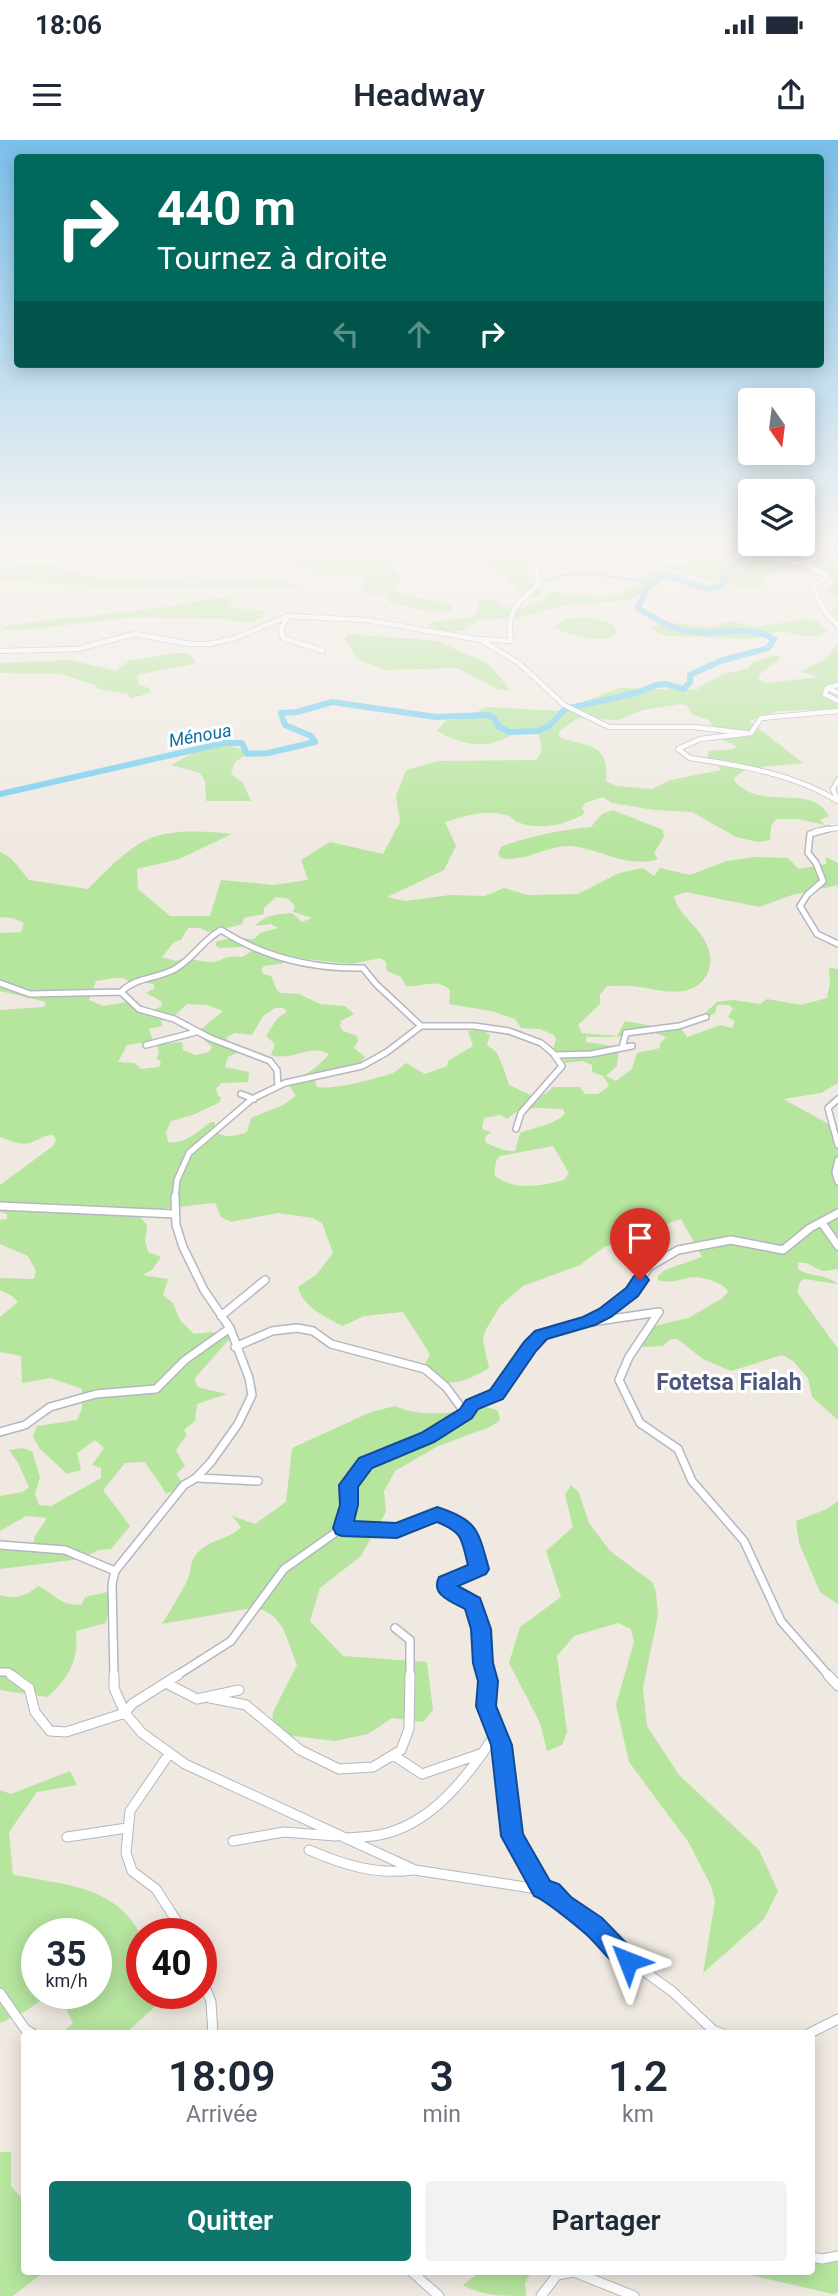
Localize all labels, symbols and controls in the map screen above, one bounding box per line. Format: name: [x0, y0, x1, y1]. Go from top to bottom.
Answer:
text: 18:06: [35, 10, 102, 40]
icon: menu: [28, 76, 66, 114]
text: Headway: [353, 76, 485, 114]
icon: share: [772, 76, 810, 114]
text: 440 m: [157, 180, 296, 237]
icon: right: [42, 182, 133, 273]
text: Tournez à droite: [157, 239, 387, 277]
icon: left: [327, 315, 365, 353]
icon: ahead: [400, 315, 438, 353]
icon: right: [473, 315, 511, 353]
north arrow: [738, 388, 816, 466]
map controls: [738, 388, 815, 556]
button: layers: [738, 479, 815, 556]
water label: Ménoua: [167, 719, 233, 751]
pin: [610, 1208, 670, 1280]
icon: arrive: [621, 1219, 659, 1257]
district label: Fotetsa Fialah: [656, 1369, 802, 1396]
speed limit sign: 40: [126, 1918, 217, 2009]
position arrow: [591, 1924, 665, 1998]
text: 35: [46, 1934, 87, 1975]
text: km/h: [45, 1970, 88, 1991]
text: 18:09: [168, 2052, 275, 2101]
text: 3: [430, 2052, 454, 2101]
text: 1.2: [608, 2052, 668, 2101]
text: Arrivée: [186, 2101, 258, 2128]
text: min: [422, 2101, 461, 2128]
text: km: [622, 2101, 654, 2128]
button: Quitter: [49, 2181, 411, 2261]
button: Partager: [425, 2181, 787, 2261]

